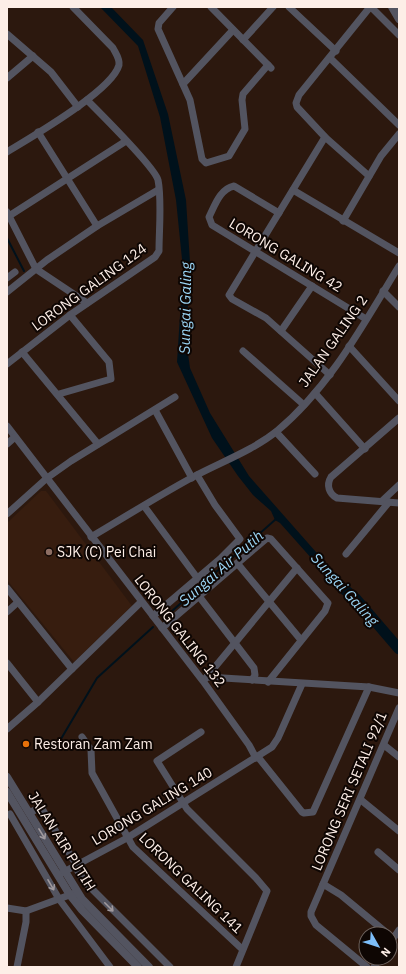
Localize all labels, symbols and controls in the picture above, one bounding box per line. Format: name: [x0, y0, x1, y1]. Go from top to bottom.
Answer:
street label: LORONG GALING 42: [226, 214, 346, 296]
street label: LORONG GALING 124: [28, 239, 150, 335]
water label: Sungai Galing: [175, 260, 195, 354]
street label: JALAN GALING 2: [295, 292, 371, 390]
water label: Sungai Air Putih: [175, 526, 267, 610]
place label: SJK (C) Pei Chai: [57, 543, 156, 561]
marker: SJK (C) Pei Chai: [44, 547, 54, 557]
water label: Sungai Galing: [307, 548, 384, 631]
street label: LORONG GALING 132: [131, 571, 229, 691]
street label: LORONG SERI SETALI 92/1: [307, 709, 391, 873]
place label: Restoran Zam Zam: [34, 735, 153, 753]
marker: Restoran Zam Zam: [21, 739, 31, 749]
street label: LORONG GALING 140: [88, 763, 216, 849]
street label: JALAN AIR PUTIH: [24, 788, 100, 894]
one-way arrow: [38, 828, 46, 839]
street label: LORONG GALING 141: [135, 829, 247, 937]
one-way arrow: [47, 879, 55, 891]
one-way arrow: [104, 902, 114, 912]
north arrow: [358, 926, 398, 966]
text: N: [378, 945, 394, 960]

